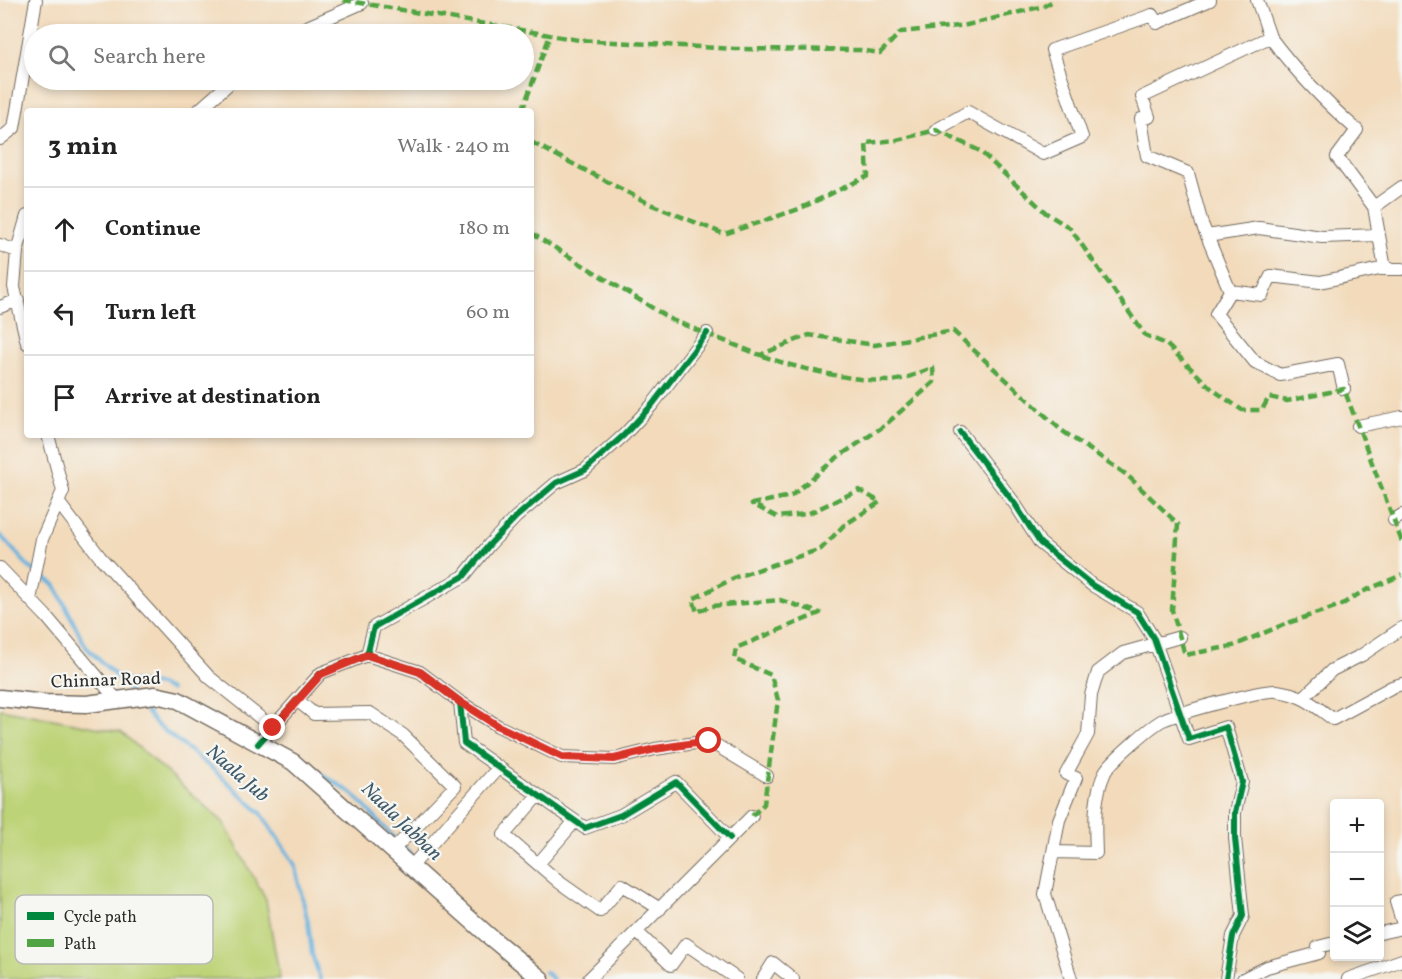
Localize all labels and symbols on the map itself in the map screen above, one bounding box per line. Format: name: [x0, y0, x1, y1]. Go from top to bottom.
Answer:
street label: Chinnar Road: [51, 667, 161, 695]
route end: [259, 714, 285, 740]
route start: [695, 727, 721, 753]
water label: Naala Jub: [199, 739, 275, 809]
water label: Naala Jabban: [354, 776, 448, 868]
legend: [15, 895, 213, 964]
text: Cycle path: [64, 907, 137, 929]
text: Path: [64, 934, 96, 956]

